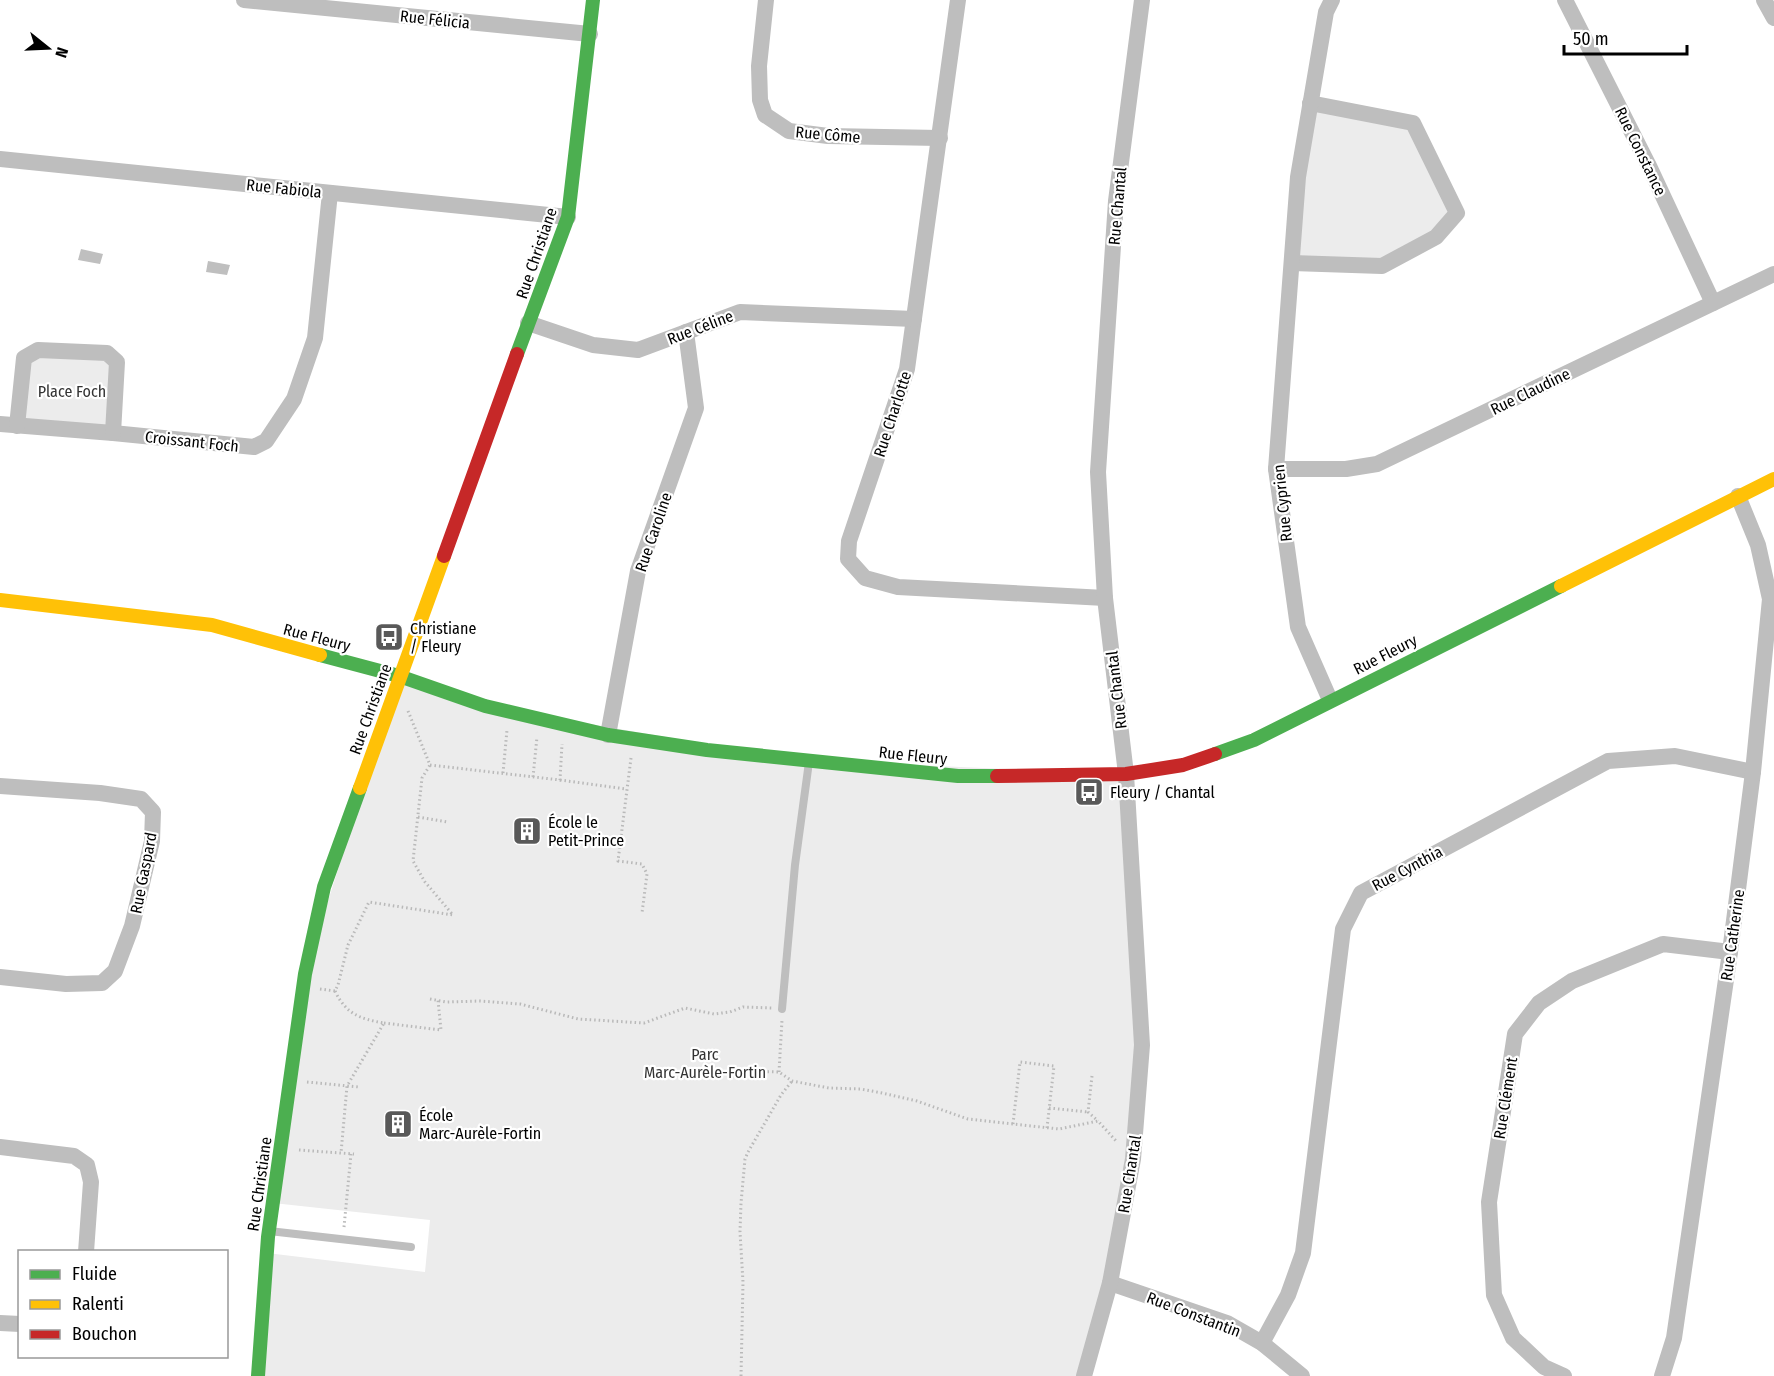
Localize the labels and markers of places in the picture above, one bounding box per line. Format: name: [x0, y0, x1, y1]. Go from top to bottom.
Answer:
place label: Christiane / Fleury: [410, 619, 476, 656]
bus stop icon: Christiane / Fleury: [373, 621, 405, 653]
bus stop icon: Fleury / Chantal: [1073, 776, 1105, 808]
place label: Fleury / Chantal: [1110, 783, 1215, 802]
place label: École le Petit-Prince: [548, 813, 624, 850]
building icon: École le Petit-Prince: [511, 815, 543, 847]
place label: École Marc-Aurèle-Fortin: [419, 1106, 541, 1143]
building icon: École Marc-Aurèle-Fortin: [382, 1108, 414, 1140]

